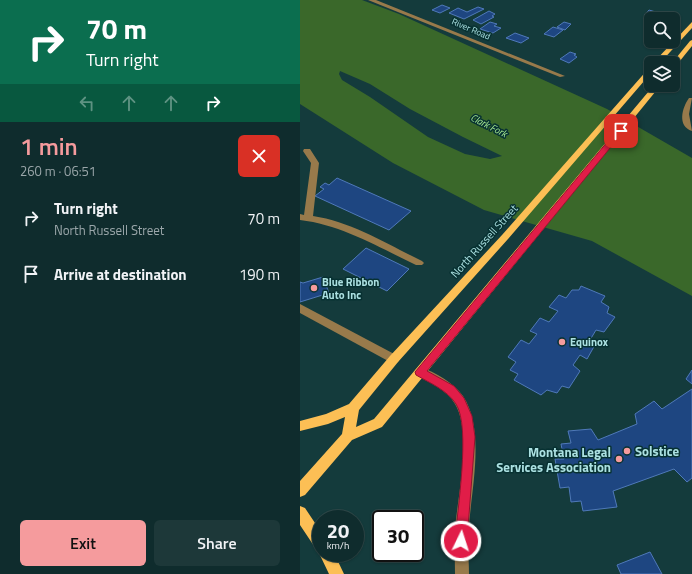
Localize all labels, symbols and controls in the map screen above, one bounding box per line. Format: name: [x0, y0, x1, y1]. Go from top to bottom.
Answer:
text: 70 m: [86, 7, 147, 50]
map controls: [644, 12, 680, 92]
button: search: [644, 12, 680, 48]
street label: River Road: [450, 15, 493, 43]
icon: right: [20, 16, 72, 68]
text: Turn right: [86, 46, 159, 73]
button: layers: [644, 56, 680, 92]
icon: left: [76, 92, 98, 114]
icon: ahead: [118, 92, 140, 114]
icon: ahead: [160, 92, 182, 114]
icon: right: [202, 92, 224, 114]
water label: Clark Fork: [468, 110, 511, 142]
pin: [604, 114, 638, 148]
icon: arrive: [610, 120, 632, 142]
text: 1 min: [20, 128, 78, 164]
button: close: [238, 135, 280, 177]
text: 260 m · 06:51: [20, 161, 96, 181]
text: Turn right: [54, 197, 118, 220]
street label: North Russell Street: [447, 201, 521, 281]
icon: right: [20, 207, 42, 229]
text: 70 m: [247, 207, 280, 230]
text: North Russell Street: [54, 220, 164, 240]
icon: arrive: [20, 263, 42, 285]
text: Arrive at destination: [54, 263, 187, 286]
text: 190 m: [239, 263, 280, 286]
place label: Blue Ribbon Auto Inc: [322, 274, 379, 303]
marker: Blue Ribbon Auto Inc: [309, 283, 319, 293]
place label: Equinox: [570, 334, 609, 350]
marker: Equinox: [557, 337, 567, 347]
place label: Solstice: [635, 441, 679, 461]
place label: Montana Legal Services Association: [496, 442, 611, 477]
marker: Solstice: [622, 446, 632, 456]
marker: Montana Legal Services Association: [614, 454, 624, 464]
speed limit sign: 30: [372, 510, 424, 562]
text: 20: [327, 515, 349, 546]
button: Exit: [20, 520, 146, 566]
button: Share: [154, 520, 280, 566]
position arrow: [440, 520, 482, 562]
text: km/h: [327, 538, 349, 553]

